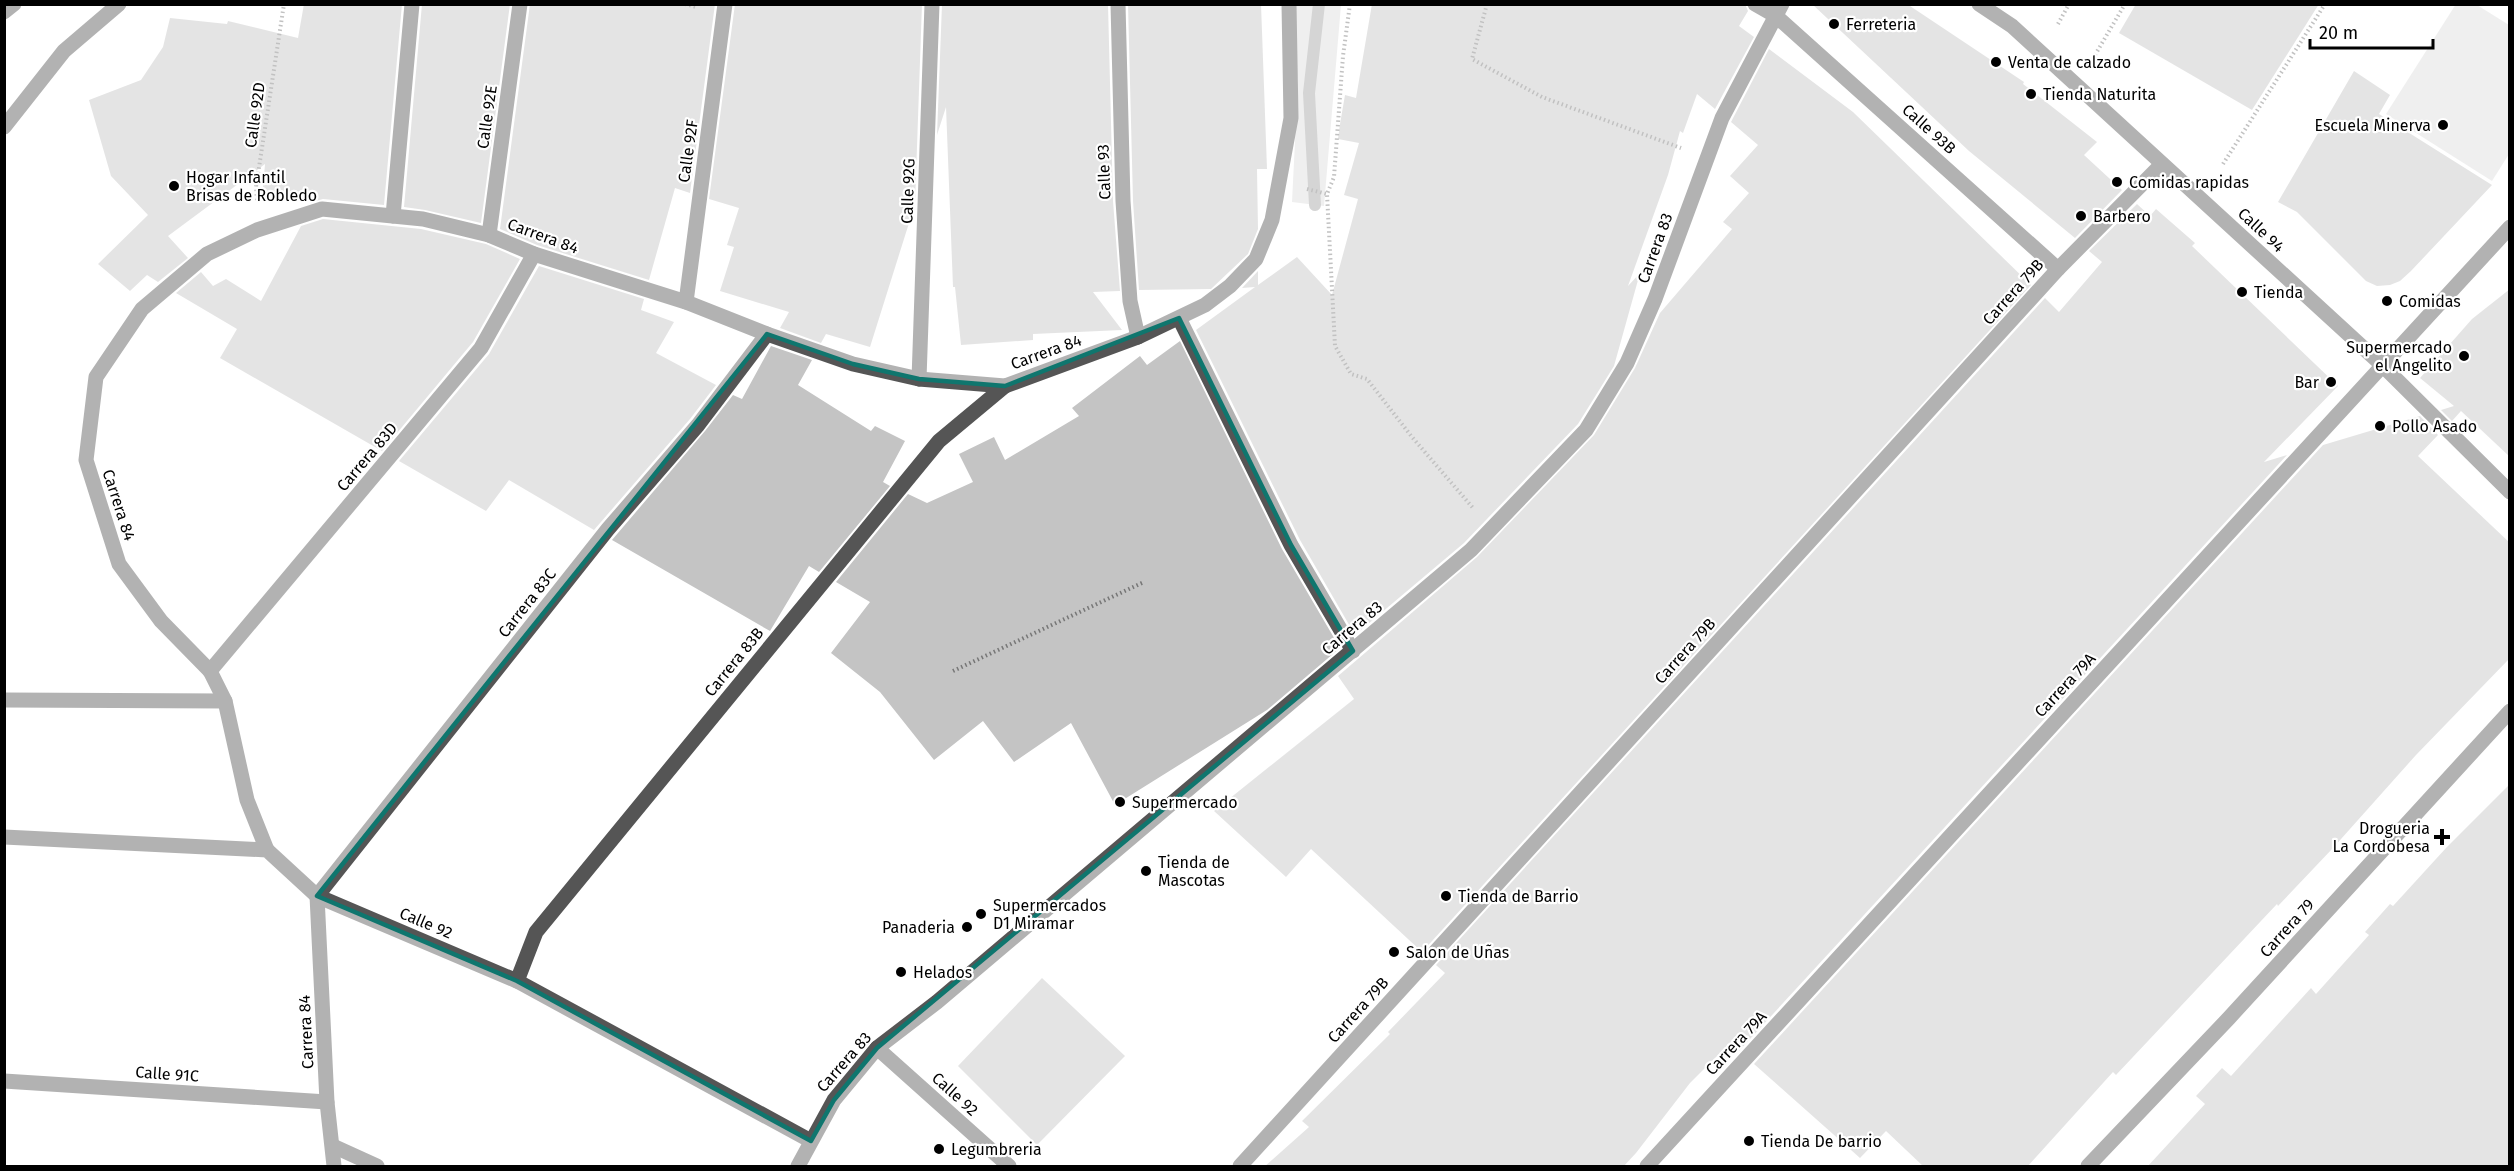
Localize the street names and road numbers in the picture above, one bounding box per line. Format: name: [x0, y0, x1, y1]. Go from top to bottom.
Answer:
street label: Calle 92D: [241, 81, 269, 149]
street label: Calle 92E: [473, 84, 501, 150]
street label: Calle 93B: [1898, 100, 1960, 158]
street label: Calle 92F: [674, 118, 702, 184]
street label: Calle 93: [1094, 144, 1114, 200]
street label: Calle 92G: [897, 158, 919, 224]
street label: Calle 94: [2234, 204, 2288, 256]
street label: Carrera 83: [1634, 210, 1676, 286]
street label: Carrera 84: [505, 214, 581, 258]
street label: Carrera 79B: [1979, 255, 2048, 329]
street label: Carrera 84: [1008, 330, 1084, 374]
street label: Carrera 83D: [333, 419, 401, 495]
street label: Carrera 84: [99, 467, 140, 544]
street label: Carrera 83C: [494, 565, 560, 641]
street label: Carrera 83: [1318, 597, 1386, 659]
street label: Carrera 79B: [1651, 614, 1720, 688]
street label: Carrera 83B: [700, 623, 768, 700]
street label: Carrera 79A: [2030, 648, 2100, 721]
street label: Carrera 79: [2256, 895, 2318, 961]
street label: Calle 92: [397, 903, 455, 943]
street label: Carrera 79B: [1324, 973, 1393, 1047]
street label: Carrera 84: [295, 994, 317, 1069]
street label: Carrera 79A: [1701, 1006, 1771, 1079]
street label: Carrera 83: [813, 1028, 875, 1096]
street label: Calle 91C: [135, 1062, 199, 1086]
street label: Calle 92: [928, 1068, 982, 1120]

